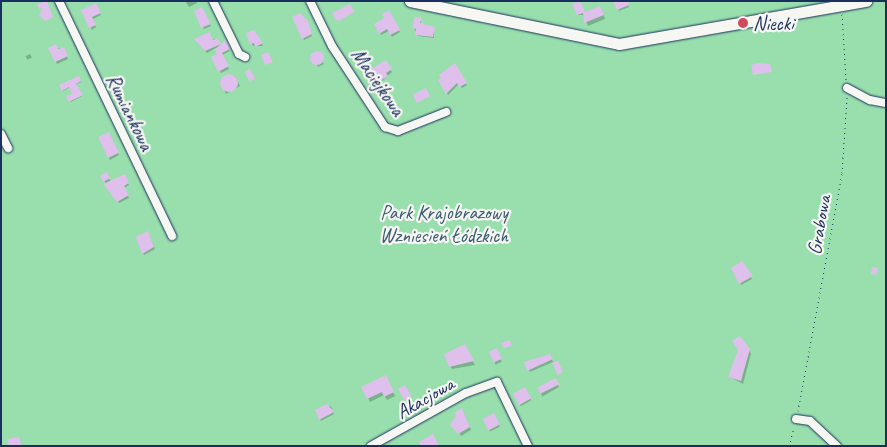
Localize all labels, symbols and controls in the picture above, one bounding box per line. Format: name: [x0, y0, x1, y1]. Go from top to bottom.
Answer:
place label: Niecki: [753, 11, 794, 35]
marker: Niecki: [737, 17, 749, 29]
street label: Maciejkowa: [346, 44, 410, 120]
street label: Rumiankowa: [101, 70, 159, 154]
street label: Grabowa: [802, 193, 836, 257]
park label: Park Krajobrazowy Wzniesień Łódzkich: [380, 200, 508, 247]
street label: Akacjowa: [392, 372, 458, 424]

